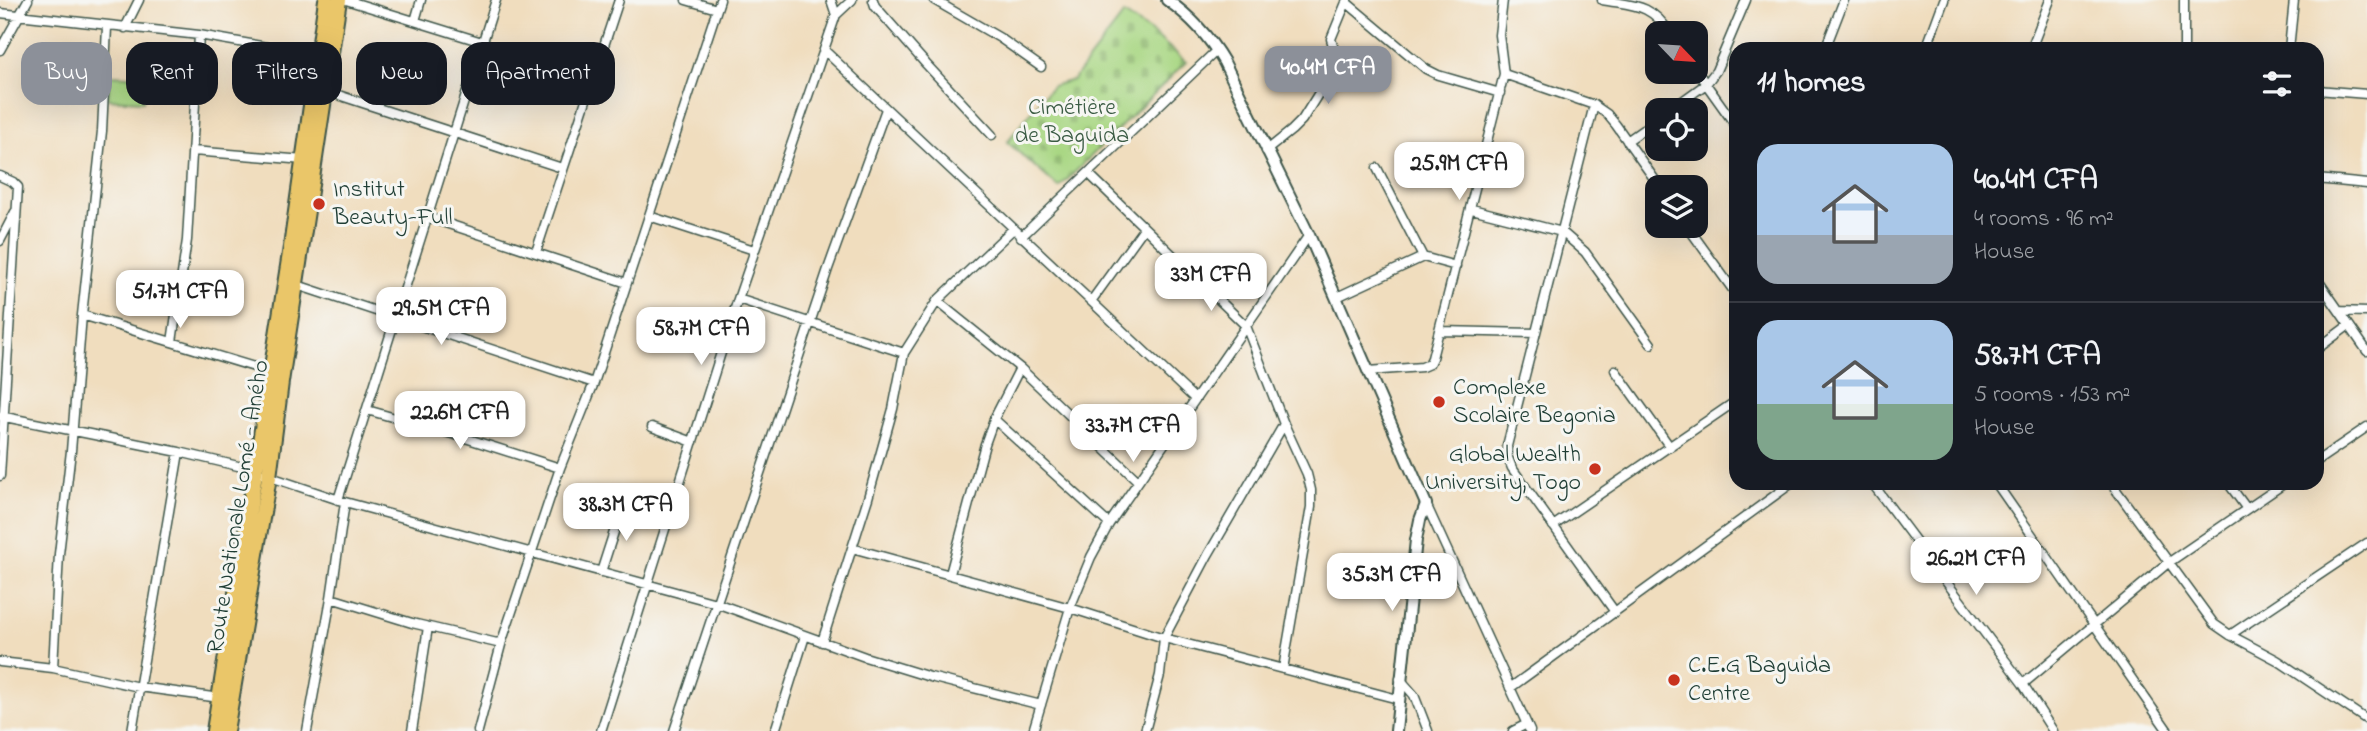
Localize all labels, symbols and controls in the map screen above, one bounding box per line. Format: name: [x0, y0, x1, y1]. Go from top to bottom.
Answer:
north arrow: [1645, 21, 1708, 84]
map controls: [1645, 21, 1708, 238]
chip: Buy: [21, 42, 112, 105]
chip: Rent: [126, 42, 218, 105]
chip: Filters: [232, 42, 342, 105]
chip: New: [356, 42, 447, 105]
chip: Apartment: [461, 42, 615, 105]
pin: 40.4M CFA: [1248, 46, 1408, 106]
text: 40.4M CFA: [1281, 52, 1376, 85]
text: 11 homes: [1757, 62, 1865, 106]
icon: filters: [2258, 65, 2296, 103]
park label: Cimétière de Baguida: [1015, 91, 1129, 154]
button: locate: [1645, 98, 1708, 161]
pin: 25.9M CFA: [1379, 142, 1539, 202]
text: 25.9M CFA: [1410, 148, 1508, 181]
text: 40.4M CFA: [1974, 159, 2098, 203]
icon: home: [1813, 172, 1897, 256]
place label: Institut Beauty-Full: [332, 173, 453, 237]
button: layers: [1645, 175, 1708, 238]
marker: Institut Beauty-Full: [311, 196, 327, 212]
text: 4 rooms · 96 m²: [1974, 203, 2114, 236]
text: House: [1974, 236, 2034, 269]
pin: 33M CFA: [1146, 254, 1276, 313]
text: 33M CFA: [1171, 259, 1251, 292]
pin: 51.7M CFA: [100, 270, 260, 330]
text: 51.7M CFA: [132, 276, 228, 309]
pin: 29.5M CFA: [361, 288, 521, 347]
text: 29.5M CFA: [392, 293, 490, 326]
pin: 58.7M CFA: [621, 308, 781, 367]
text: 58.7M CFA: [652, 313, 750, 346]
text: 58.7M CFA: [1974, 335, 2101, 379]
icon: home: [1813, 348, 1897, 432]
street label: Route Nationale Lomé - Aného: [198, 358, 280, 656]
place label: Complexe Scolaire Begonia: [1453, 371, 1616, 434]
text: 5 rooms · 153 m²: [1974, 379, 2130, 412]
pin: 22.6M CFA: [380, 392, 540, 451]
marker: Complexe Scolaire Begonia: [1431, 394, 1447, 410]
text: 22.6M CFA: [410, 397, 510, 430]
pin: 33.7M CFA: [1053, 405, 1213, 464]
text: 33.7M CFA: [1086, 410, 1180, 443]
text: House: [1974, 412, 2034, 445]
place label: Global Wealth University, Togo: [1425, 438, 1581, 502]
marker: Global Wealth University, Togo: [1587, 461, 1603, 477]
pin: 38.3M CFA: [546, 484, 706, 543]
text: 38.3M CFA: [579, 489, 673, 522]
pin: 26.2M CFA: [1896, 538, 2056, 597]
text: 26.2M CFA: [1926, 543, 2026, 576]
pin: 35.3M CFA: [1312, 554, 1472, 613]
text: 35.3M CFA: [1343, 559, 1441, 592]
place label: C.E.G Baguida Centre: [1688, 649, 1831, 712]
marker: C.E.G Baguida Centre: [1666, 672, 1682, 688]

